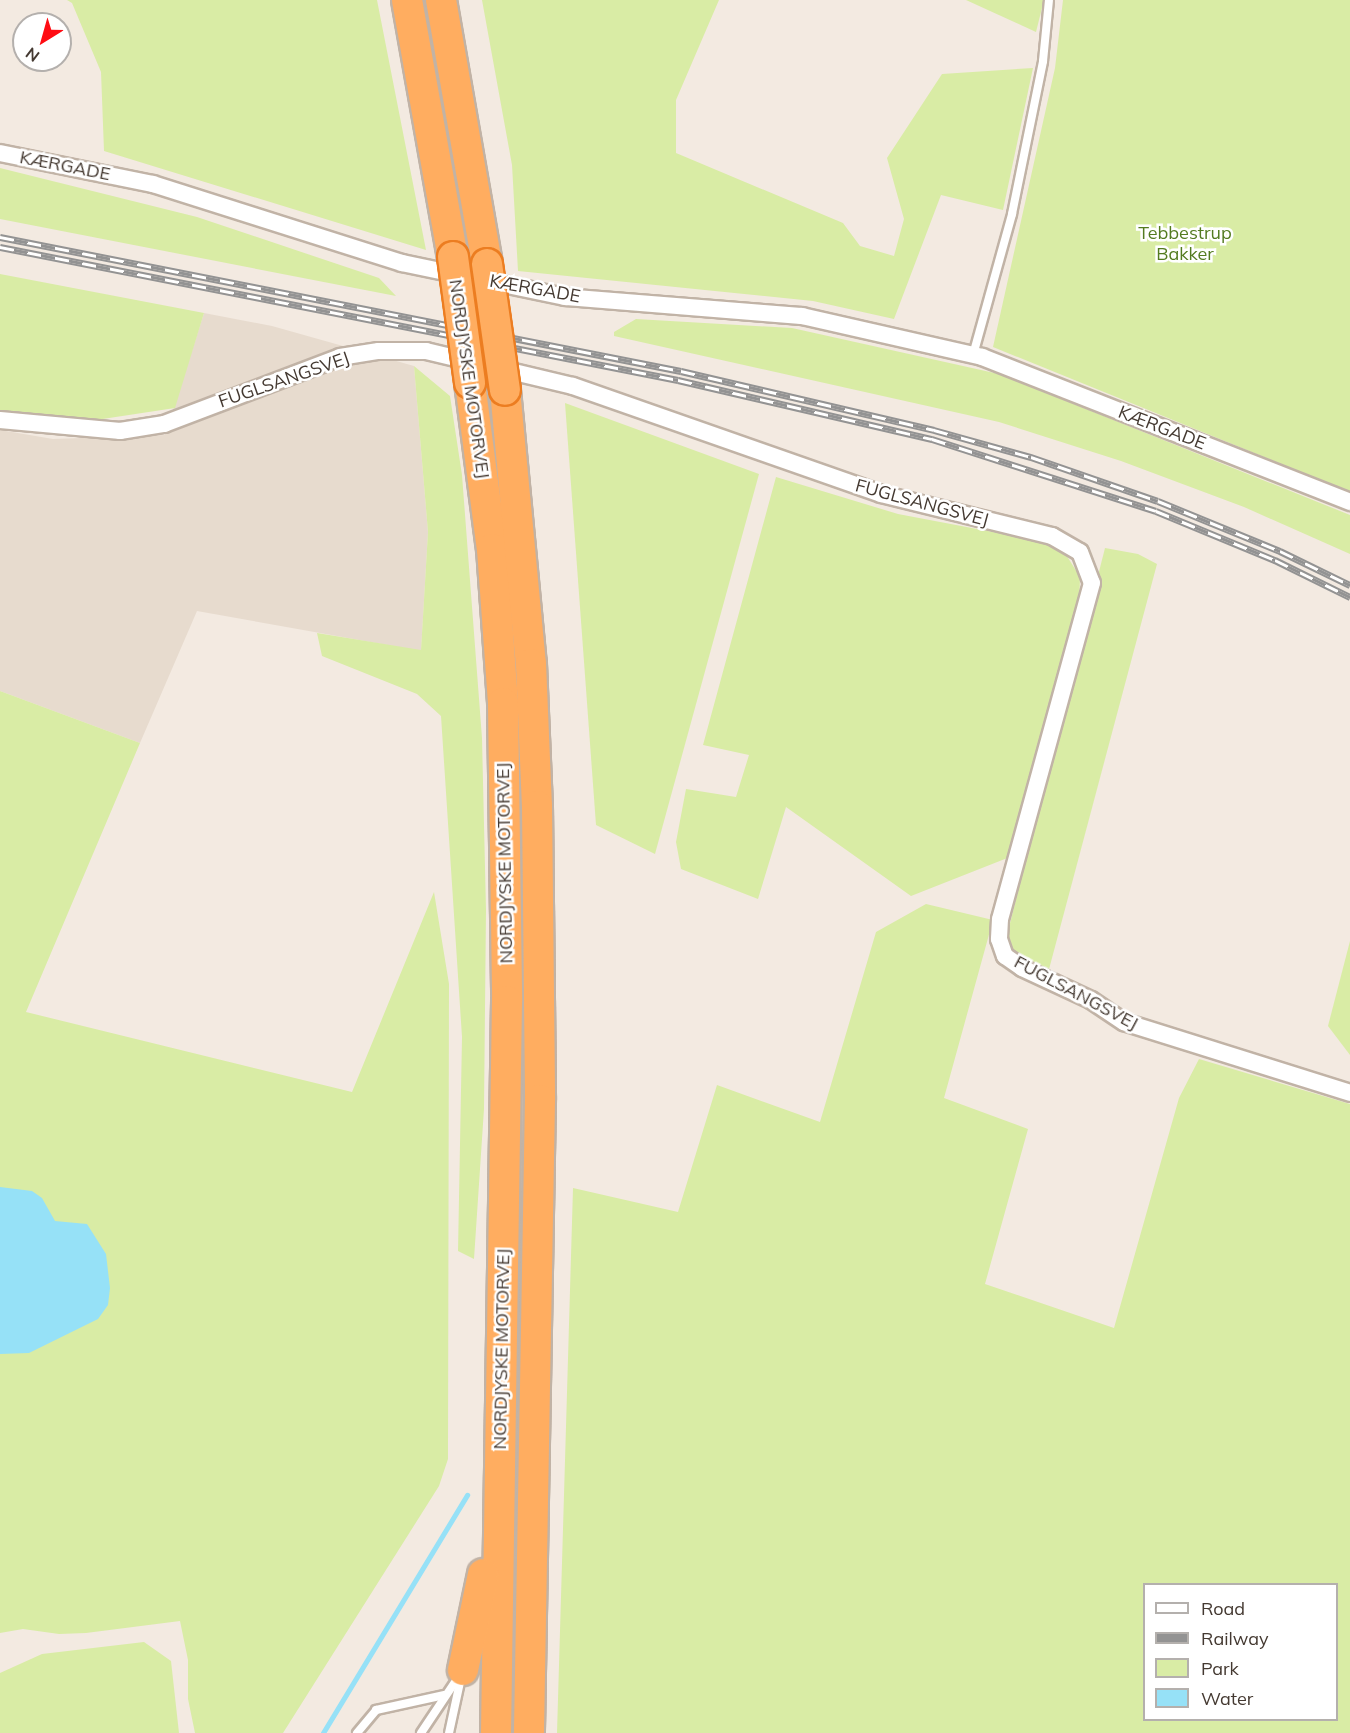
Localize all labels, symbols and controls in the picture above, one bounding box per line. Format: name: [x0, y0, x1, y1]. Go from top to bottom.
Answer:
north arrow: [12, 12, 72, 72]
text: N: [22, 43, 43, 66]
street label: KÆRGADE: [18, 147, 112, 185]
park label: Tebbestrup Bakker: [1138, 223, 1232, 266]
street label: KÆRGADE: [488, 270, 582, 308]
street label: NORDJYSKE MOTORVEJ: [444, 278, 494, 480]
street label: FUGLSANGSVEJ: [216, 347, 352, 413]
street label: KÆRGADE: [1115, 401, 1209, 455]
street label: FUGLSANGSVEJ: [853, 475, 991, 531]
street label: NORDJYSKE MOTORVEJ: [492, 762, 518, 964]
street label: FUGLSANGSVEJ: [1010, 951, 1142, 1035]
street label: NORDJYSKE MOTORVEJ: [489, 1248, 515, 1450]
legend: [1143, 1583, 1338, 1721]
text: Road: [1201, 1597, 1245, 1620]
text: Railway: [1201, 1627, 1269, 1650]
text: Park: [1201, 1657, 1239, 1680]
text: Water: [1201, 1687, 1253, 1710]

